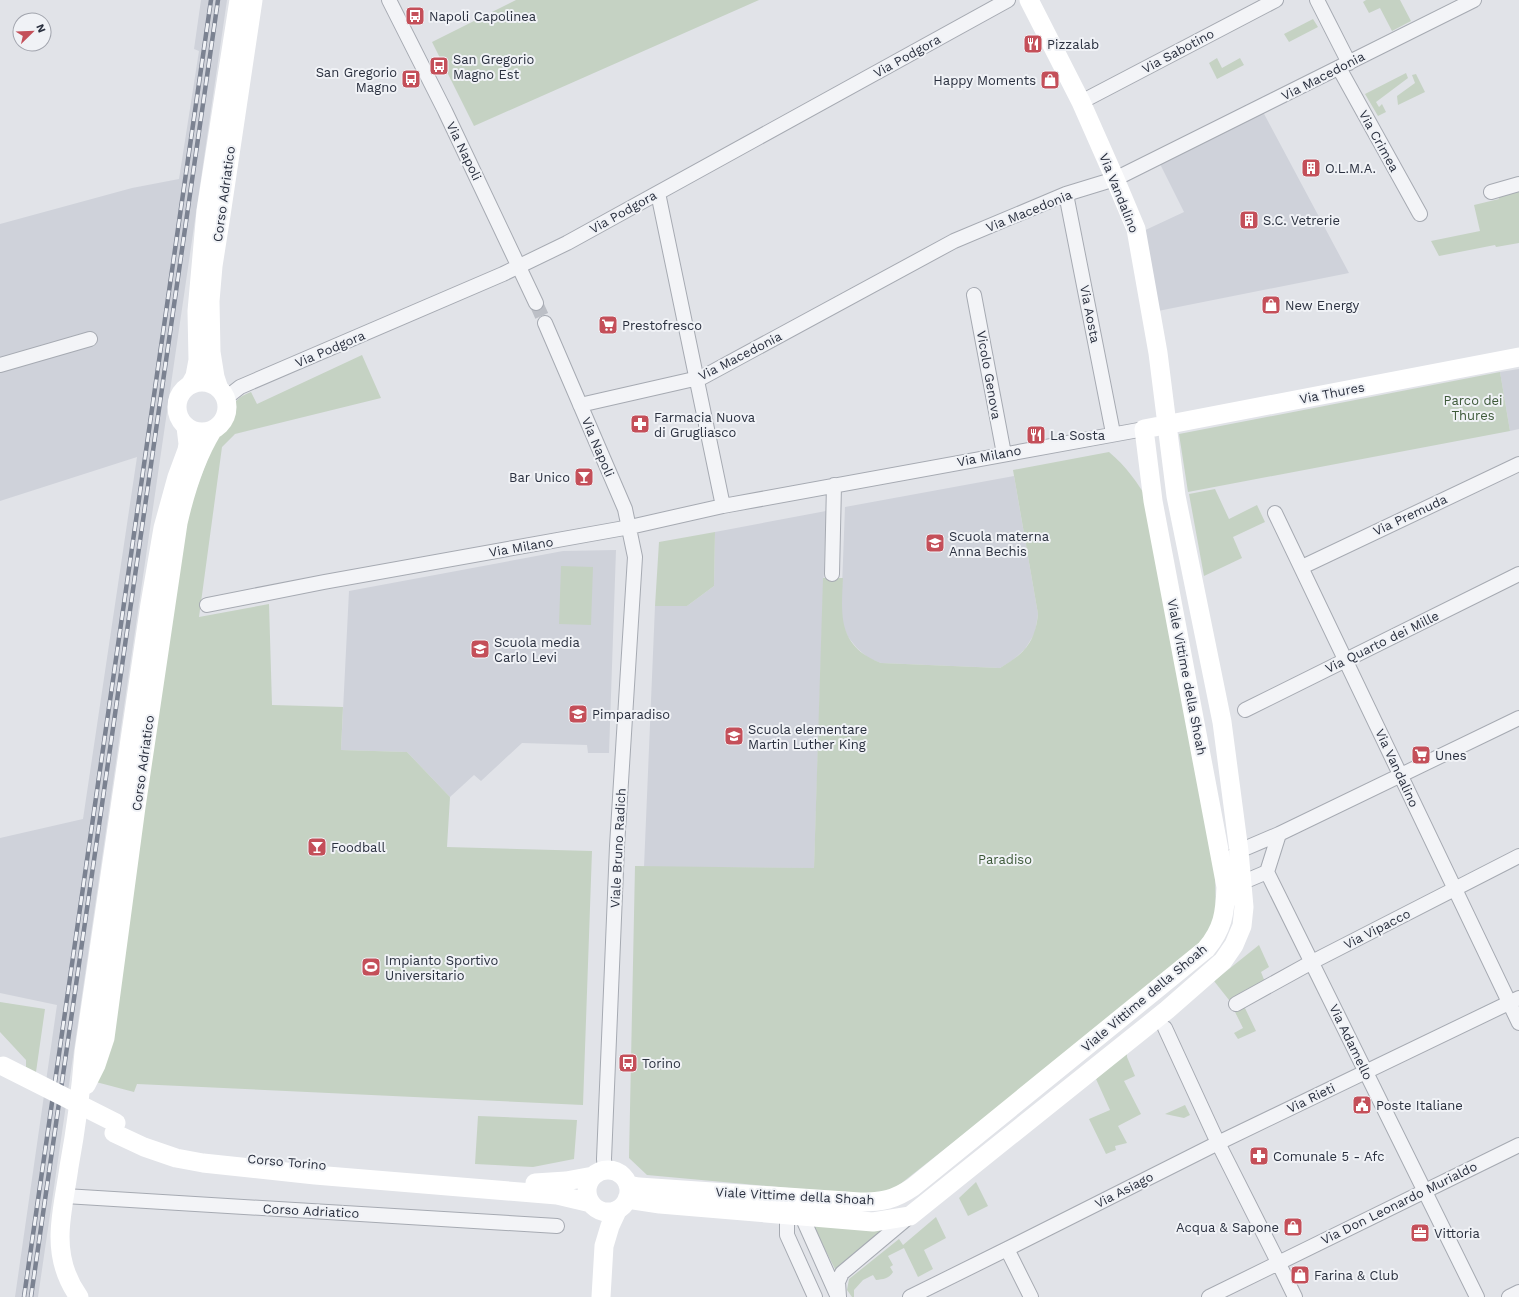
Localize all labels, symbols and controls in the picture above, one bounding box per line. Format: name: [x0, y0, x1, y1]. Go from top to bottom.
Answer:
bus stop icon: Napoli Capolinea: [404, 5, 426, 27]
place label: Napoli Capolinea: [429, 9, 537, 24]
north arrow: [12, 12, 52, 52]
text: N: [33, 22, 48, 35]
street label: Via Sabotino: [1139, 26, 1217, 76]
street label: Via Podgora: [871, 31, 944, 81]
restaurant icon: Pizzalab: [1022, 33, 1044, 55]
place label: Pizzalab: [1047, 37, 1099, 52]
street label: Via Macedonia: [1279, 48, 1368, 103]
place label: San Gregorio Magno Est: [453, 52, 535, 82]
bus stop icon: San Gregorio Magno Est: [428, 55, 450, 77]
place label: San Gregorio Magno: [316, 65, 397, 95]
bus stop icon: San Gregorio Magno: [400, 68, 422, 90]
shop icon: Happy Moments: [1039, 69, 1061, 91]
place label: Happy Moments: [933, 73, 1036, 88]
street label: Via Crimea: [1356, 107, 1402, 175]
street label: Via Napoli: [443, 119, 485, 183]
street label: Corso Adriatico: [210, 145, 238, 243]
street label: Via Vandalino: [1096, 151, 1142, 235]
building icon: O.L.M.A.: [1300, 157, 1322, 179]
place label: O.L.M.A.: [1325, 161, 1376, 176]
street label: Via Podgora: [587, 187, 660, 237]
street label: Via Macedonia: [984, 187, 1075, 235]
building icon: S.C. Vetrerie: [1238, 209, 1260, 231]
place label: S.C. Vetrerie: [1263, 213, 1340, 228]
street label: Via Aosta: [1077, 284, 1103, 345]
shop icon: New Energy: [1260, 294, 1282, 316]
place label: New Energy: [1285, 298, 1360, 313]
supermarket icon: Prestofresco: [597, 314, 619, 336]
place label: Prestofresco: [622, 318, 702, 333]
street label: Via Podgora: [293, 327, 368, 370]
street label: Via Macedonia: [696, 328, 785, 383]
street label: Vicolo Genova: [974, 329, 1004, 421]
street label: Via Thures: [1298, 379, 1366, 407]
park label: Parco dei Thures: [1443, 393, 1503, 423]
place label: Farmacia Nuova di Grugliasco: [654, 410, 756, 440]
pharmacy icon: Farmacia Nuova di Grugliasco: [629, 413, 651, 435]
street label: Via Napoli: [579, 415, 617, 479]
restaurant icon: La Sosta: [1025, 424, 1047, 446]
place label: La Sosta: [1050, 428, 1106, 443]
street label: Via Milano: [956, 442, 1023, 470]
bar icon: Bar Unico: [573, 466, 595, 488]
place label: Bar Unico: [509, 470, 570, 485]
street label: Via Premuda: [1371, 491, 1450, 539]
place label: Scuola materna Anna Bechis: [949, 529, 1050, 559]
school or university icon: Scuola materna Anna Bechis: [924, 532, 946, 554]
street label: Via Milano: [488, 534, 555, 560]
street label: Viale Vittime della Shoah: [1164, 597, 1210, 757]
street label: Via Quarto dei Mille: [1323, 608, 1441, 676]
place label: Scuola media Carlo Levi: [494, 635, 580, 665]
school or university icon: Scuola media Carlo Levi: [469, 638, 491, 660]
school or university icon: Pimparadiso: [567, 703, 589, 725]
place label: Pimparadiso: [592, 707, 670, 722]
street label: Corso Adriatico: [129, 714, 157, 812]
place label: Scuola elementare Martin Luther King: [748, 722, 867, 752]
school or university icon: Scuola elementare Martin Luther King: [723, 725, 745, 747]
street label: Via Vandalino: [1372, 726, 1422, 810]
supermarket icon: Unes: [1410, 744, 1432, 766]
place label: Unes: [1435, 748, 1467, 763]
street label: Viale Bruno Radich: [607, 788, 629, 908]
bar icon: Foodball: [306, 836, 328, 858]
place label: Foodball: [331, 840, 385, 855]
park label: Paradiso: [978, 852, 1032, 867]
street label: Via Vipacco: [1341, 906, 1413, 952]
street label: Viale Vittime della Shoah: [1078, 941, 1210, 1055]
place label: Impianto Sportivo Universitario: [385, 953, 499, 983]
sports icon: Impianto Sportivo Universitario: [360, 956, 382, 978]
street label: Via Adamello: [1326, 1002, 1376, 1083]
bus stop icon: Torino: [617, 1052, 639, 1074]
place label: Torino: [642, 1056, 681, 1071]
street label: Via Rieti: [1285, 1080, 1337, 1116]
public building icon: Poste Italiane: [1351, 1094, 1373, 1116]
place label: Poste Italiane: [1376, 1098, 1463, 1113]
pharmacy icon: Comunale 5 - Afc: [1248, 1145, 1270, 1167]
place label: Comunale 5 - Afc: [1273, 1149, 1384, 1164]
street label: Corso Torino: [247, 1151, 327, 1173]
street label: Via Don Leonardo Murialdo: [1318, 1159, 1480, 1247]
street label: Via Asiago: [1092, 1169, 1156, 1211]
street label: Viale Vittime della Shoah: [715, 1184, 875, 1208]
street label: Corso Adriatico: [262, 1201, 360, 1221]
shop icon: Acqua & Sapone: [1282, 1216, 1304, 1238]
place label: Acqua & Sapone: [1176, 1220, 1279, 1235]
office icon: Vittoria: [1409, 1222, 1431, 1244]
place label: Vittoria: [1434, 1226, 1481, 1241]
shop icon: Farina & Club: [1289, 1264, 1311, 1286]
place label: Farina & Club: [1314, 1268, 1399, 1283]

